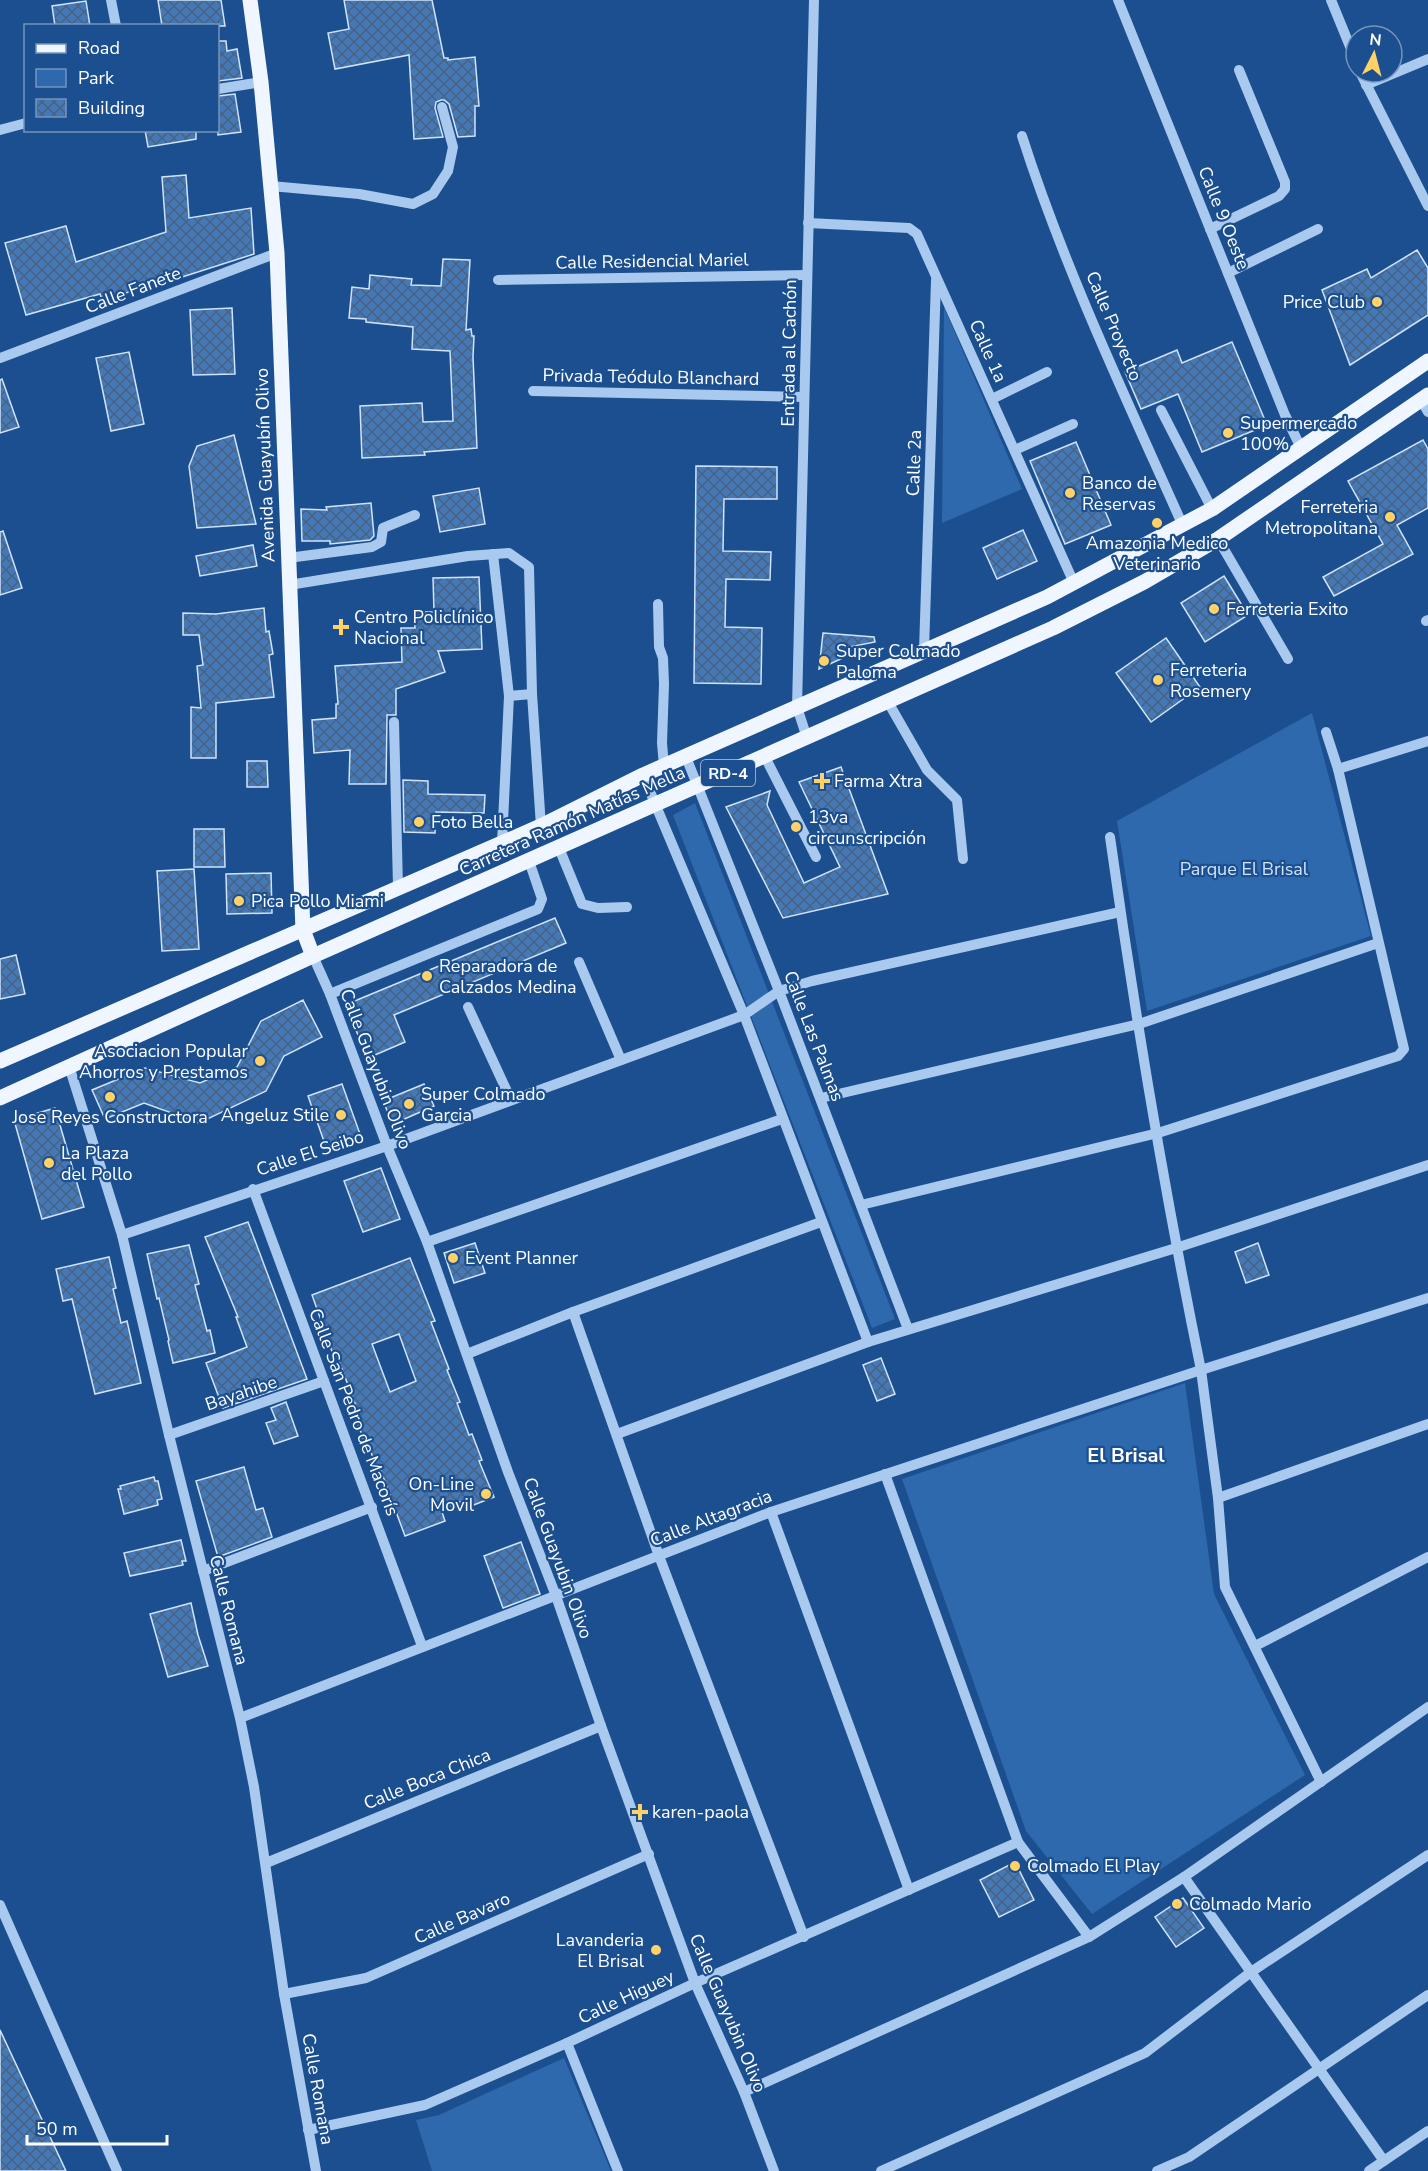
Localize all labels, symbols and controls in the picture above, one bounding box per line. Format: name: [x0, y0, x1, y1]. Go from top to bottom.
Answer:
legend: [24, 24, 219, 132]
north arrow: [1344, 24, 1404, 84]
text: N: [1368, 29, 1383, 52]
text: Road: [78, 36, 120, 60]
text: Park: [78, 66, 115, 90]
text: Building: [78, 96, 145, 120]
street label: Calle 9 Oeste: [1192, 163, 1256, 273]
street label: Calle Residencial Mariel: [555, 247, 749, 275]
street label: Calle Fanete: [82, 261, 184, 319]
street label: Calle Proyecto: [1080, 268, 1148, 384]
street label: Entrada al Cachón: [776, 279, 802, 427]
place label: Price Club: [1283, 290, 1365, 314]
marker: Price Club: [1370, 295, 1384, 309]
street label: Calle 1a: [964, 316, 1012, 386]
street label: Privada Teódulo Blanchard: [542, 363, 760, 391]
street label: Avenida Guayubín Olivo: [250, 367, 280, 563]
place label: Supermercado 100%: [1240, 411, 1357, 456]
marker: Supermercado 100%: [1221, 426, 1235, 440]
street label: Calle 2a: [901, 429, 927, 497]
place label: Banco de Reservas: [1082, 471, 1157, 516]
marker: Banco de Reservas: [1063, 486, 1077, 500]
place label: Ferreteria Metropolitana: [1265, 495, 1378, 540]
marker: Ferreteria Metropolitana: [1383, 510, 1397, 524]
marker: Amazonia Medico Veterinario: [1150, 516, 1164, 530]
place label: Amazonia Medico Veterinario: [1086, 531, 1228, 576]
place label: Ferreteria Exito: [1226, 597, 1348, 621]
marker: Ferreteria Exito: [1207, 602, 1221, 616]
place label: Centro Policlínico Nacional: [354, 605, 493, 650]
marker: Centro Policlínico Nacional: [332, 618, 350, 636]
place label: Super Colmado Paloma: [836, 639, 961, 684]
marker: Super Colmado Paloma: [817, 654, 831, 668]
place label: Ferreteria Rosemery: [1170, 658, 1252, 703]
marker: Ferreteria Rosemery: [1151, 673, 1165, 687]
street label: Carretera Ramón Matías Mella: [455, 760, 689, 882]
road number: RD-4: [701, 760, 755, 786]
place label: Farma Xtra: [834, 769, 923, 793]
marker: Farma Xtra: [815, 774, 829, 788]
place label: 13va circunscripción: [808, 805, 926, 850]
place label: Foto Bella: [431, 810, 513, 834]
marker: Foto Bella: [412, 815, 426, 829]
marker: 13va circunscripción: [789, 820, 803, 834]
park label: Parque El Brisal: [1180, 857, 1309, 881]
place label: Pica Pollo Miami: [251, 889, 384, 913]
marker: Pica Pollo Miami: [232, 894, 246, 908]
place label: Reparadora de Calzados Medina: [439, 954, 577, 999]
street label: Calle Las Palmas: [778, 967, 850, 1105]
marker: Reparadora de Calzados Medina: [420, 969, 434, 983]
street label: Calle Guayubin Olivo: [334, 985, 418, 1153]
place label: Asociacion Popular Ahorros y Prestamos: [79, 1039, 249, 1084]
marker: Asociacion Popular Ahorros y Prestamos: [253, 1054, 267, 1068]
place label: Super Colmado Garcia: [421, 1082, 546, 1127]
marker: Jose Reyes Constructora: [103, 1090, 117, 1104]
marker: Super Colmado Garcia: [402, 1097, 416, 1111]
place label: Angeluz Stile: [221, 1103, 329, 1127]
place label: Jose Reyes Constructora: [11, 1105, 208, 1129]
marker: Angeluz Stile: [334, 1108, 348, 1122]
street label: Calle El Seibo: [253, 1124, 367, 1182]
place label: La Plaza del Pollo: [61, 1141, 133, 1186]
marker: La Plaza del Pollo: [42, 1156, 56, 1170]
place label: Event Planner: [465, 1246, 578, 1270]
marker: Event Planner: [446, 1251, 460, 1265]
street label: Calle San Pedro de Macorís: [303, 1305, 405, 1519]
street label: Bayahibe: [202, 1369, 280, 1417]
district label: El Brisal: [1087, 1442, 1165, 1469]
place label: On-Line Movil: [409, 1472, 475, 1517]
street label: Calle Guayubin Olivo: [518, 1474, 598, 1642]
street label: Calle Altagracia: [647, 1484, 775, 1552]
marker: On-Line Movil: [479, 1487, 493, 1501]
street label: Calle Romana: [204, 1552, 254, 1668]
street label: Calle Boca Chica: [360, 1743, 494, 1815]
place label: karen-paola: [652, 1800, 749, 1824]
marker: karen-paola: [633, 1805, 647, 1819]
place label: Colmado El Play: [1027, 1854, 1161, 1878]
marker: Colmado El Play: [1008, 1859, 1022, 1873]
street label: Calle Bavaro: [410, 1886, 514, 1950]
place label: Colmado Mario: [1189, 1892, 1311, 1916]
marker: Colmado Mario: [1170, 1897, 1184, 1911]
place label: Lavanderia El Brisal: [556, 1928, 645, 1973]
street label: Calle Guayubin Olivo: [684, 1930, 772, 2096]
marker: Lavanderia El Brisal: [649, 1943, 663, 1957]
street label: Calle Higuey: [574, 1964, 679, 2030]
street label: Calle Romana: [296, 2031, 340, 2147]
scale bar: [27, 2108, 166, 2146]
text: 50 m: [36, 2117, 78, 2141]

